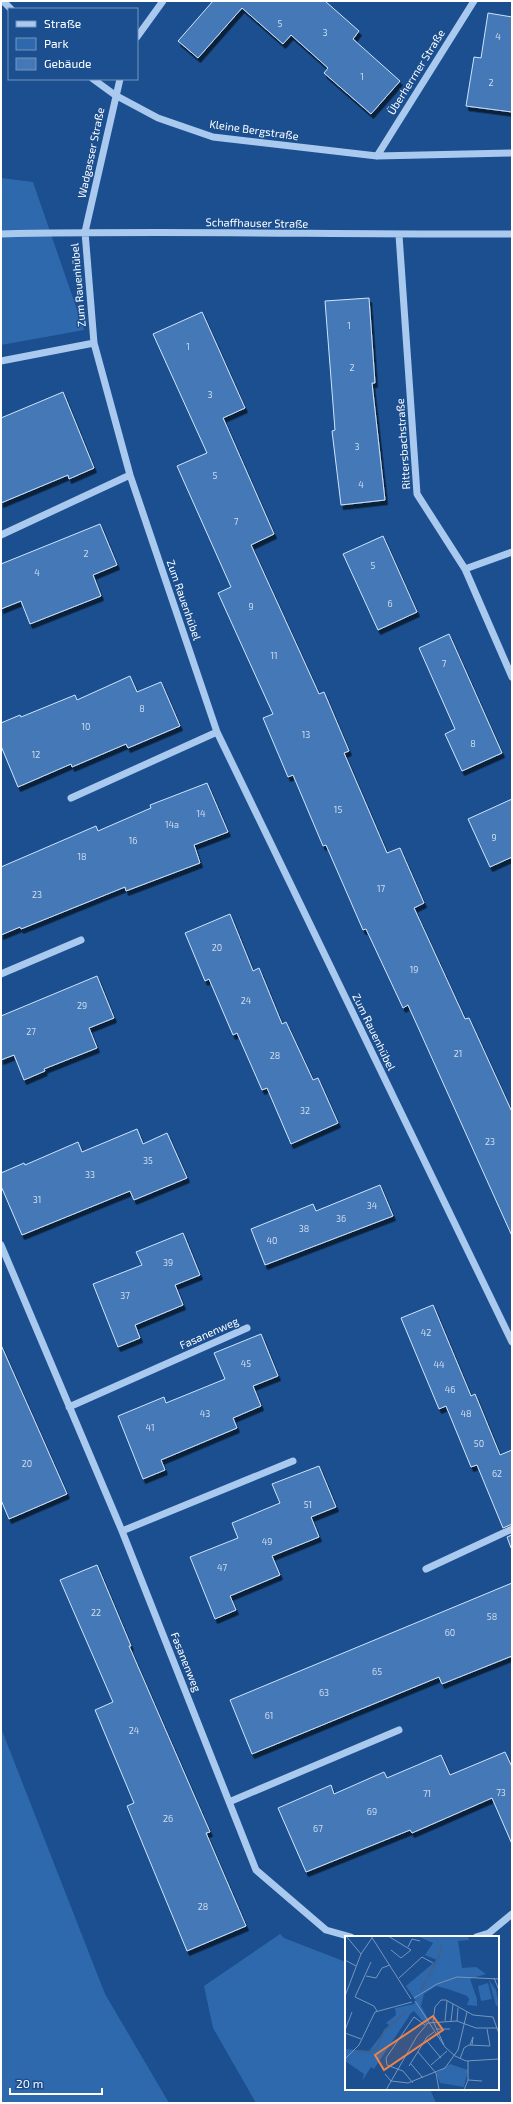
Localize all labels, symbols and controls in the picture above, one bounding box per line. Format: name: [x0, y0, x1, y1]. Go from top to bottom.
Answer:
legend: [8, 8, 138, 80]
text: Straße: [44, 16, 81, 30]
house number: 5: [278, 18, 283, 29]
street label: Überherrner Straße: [383, 26, 447, 117]
house number: 3: [322, 27, 328, 38]
house number: 4: [495, 31, 501, 42]
text: Park: [44, 36, 69, 50]
text: Gebäude: [44, 56, 92, 70]
house number: 1: [360, 71, 364, 82]
house number: 2: [488, 77, 494, 88]
street label: Wadgasser Straße: [75, 106, 107, 200]
street label: Kleine Bergstraße: [209, 117, 300, 142]
street label: Schaffhauser Straße: [206, 215, 309, 230]
street label: Zum Rauenhübel: [67, 242, 88, 328]
house number: 1: [347, 320, 351, 331]
house number: 1: [186, 341, 190, 352]
house number: 2: [349, 362, 355, 373]
house number: 3: [207, 389, 213, 400]
street label: Rittersbachstraße: [393, 398, 412, 490]
house number: 3: [354, 441, 360, 452]
house number: 5: [213, 470, 218, 481]
house number: 4: [358, 479, 364, 490]
house number: 7: [234, 516, 239, 527]
house number: 2: [83, 548, 89, 559]
street label: Zum Rauenhübel: [165, 558, 205, 642]
house number: 5: [371, 560, 376, 571]
house number: 4: [34, 567, 40, 578]
house number: 6: [387, 598, 393, 609]
house number: 9: [248, 601, 254, 612]
house number: 11: [270, 650, 278, 661]
house number: 7: [442, 658, 447, 669]
house number: 8: [139, 703, 145, 714]
house number: 10: [81, 721, 91, 732]
house number: 13: [302, 729, 310, 740]
house number: 8: [470, 738, 476, 749]
house number: 12: [32, 749, 40, 760]
house number: 15: [334, 804, 342, 815]
house number: 14: [196, 808, 206, 819]
house number: 14a: [165, 819, 179, 830]
house number: 9: [491, 832, 497, 843]
house number: 16: [129, 835, 137, 846]
house number: 18: [77, 851, 87, 862]
house number: 17: [377, 883, 385, 894]
house number: 23: [32, 889, 42, 900]
house number: 20: [212, 942, 222, 953]
house number: 19: [410, 964, 418, 975]
street label: Zum Rauenhübel: [350, 991, 399, 1073]
house number: 24: [241, 995, 252, 1006]
house number: 29: [77, 1000, 87, 1011]
house number: 27: [26, 1026, 36, 1037]
house number: 21: [454, 1048, 462, 1059]
house number: 28: [270, 1050, 280, 1061]
house number: 32: [300, 1105, 310, 1116]
house number: 23: [485, 1136, 495, 1147]
house number: 35: [143, 1155, 153, 1166]
house number: 33: [85, 1169, 95, 1180]
house number: 31: [33, 1194, 41, 1205]
house number: 34: [367, 1200, 378, 1211]
house number: 36: [336, 1213, 346, 1224]
house number: 38: [299, 1223, 309, 1234]
house number: 40: [267, 1235, 277, 1246]
house number: 39: [163, 1257, 173, 1268]
house number: 37: [120, 1290, 130, 1301]
street label: Fasanenweg: [177, 1314, 240, 1351]
house number: 42: [421, 1327, 431, 1338]
house number: 45: [241, 1358, 251, 1369]
house number: 44: [433, 1359, 445, 1370]
house number: 46: [445, 1384, 455, 1395]
house number: 43: [200, 1408, 210, 1419]
house number: 48: [461, 1408, 472, 1419]
house number: 41: [145, 1422, 155, 1433]
house number: 50: [474, 1438, 484, 1449]
house number: 20: [22, 1458, 32, 1469]
house number: 62: [492, 1468, 502, 1479]
house number: 51: [304, 1499, 312, 1510]
house number: 49: [262, 1536, 272, 1547]
house number: 47: [217, 1562, 227, 1573]
house number: 22: [91, 1607, 101, 1618]
house number: 58: [487, 1611, 497, 1622]
house number: 60: [445, 1627, 455, 1638]
street label: Fasanenweg: [169, 1630, 204, 1694]
house number: 65: [372, 1666, 382, 1677]
house number: 63: [319, 1687, 329, 1698]
house number: 61: [265, 1710, 273, 1721]
house number: 24: [129, 1725, 140, 1736]
house number: 73: [496, 1787, 506, 1798]
house number: 71: [423, 1788, 431, 1799]
house number: 69: [367, 1806, 377, 1817]
house number: 26: [163, 1813, 173, 1824]
house number: 67: [313, 1823, 323, 1834]
house number: 28: [198, 1901, 208, 1912]
inset map: [345, 1936, 499, 2090]
scale bar: [10, 2070, 102, 2096]
text: 20 m: [16, 2076, 43, 2090]

